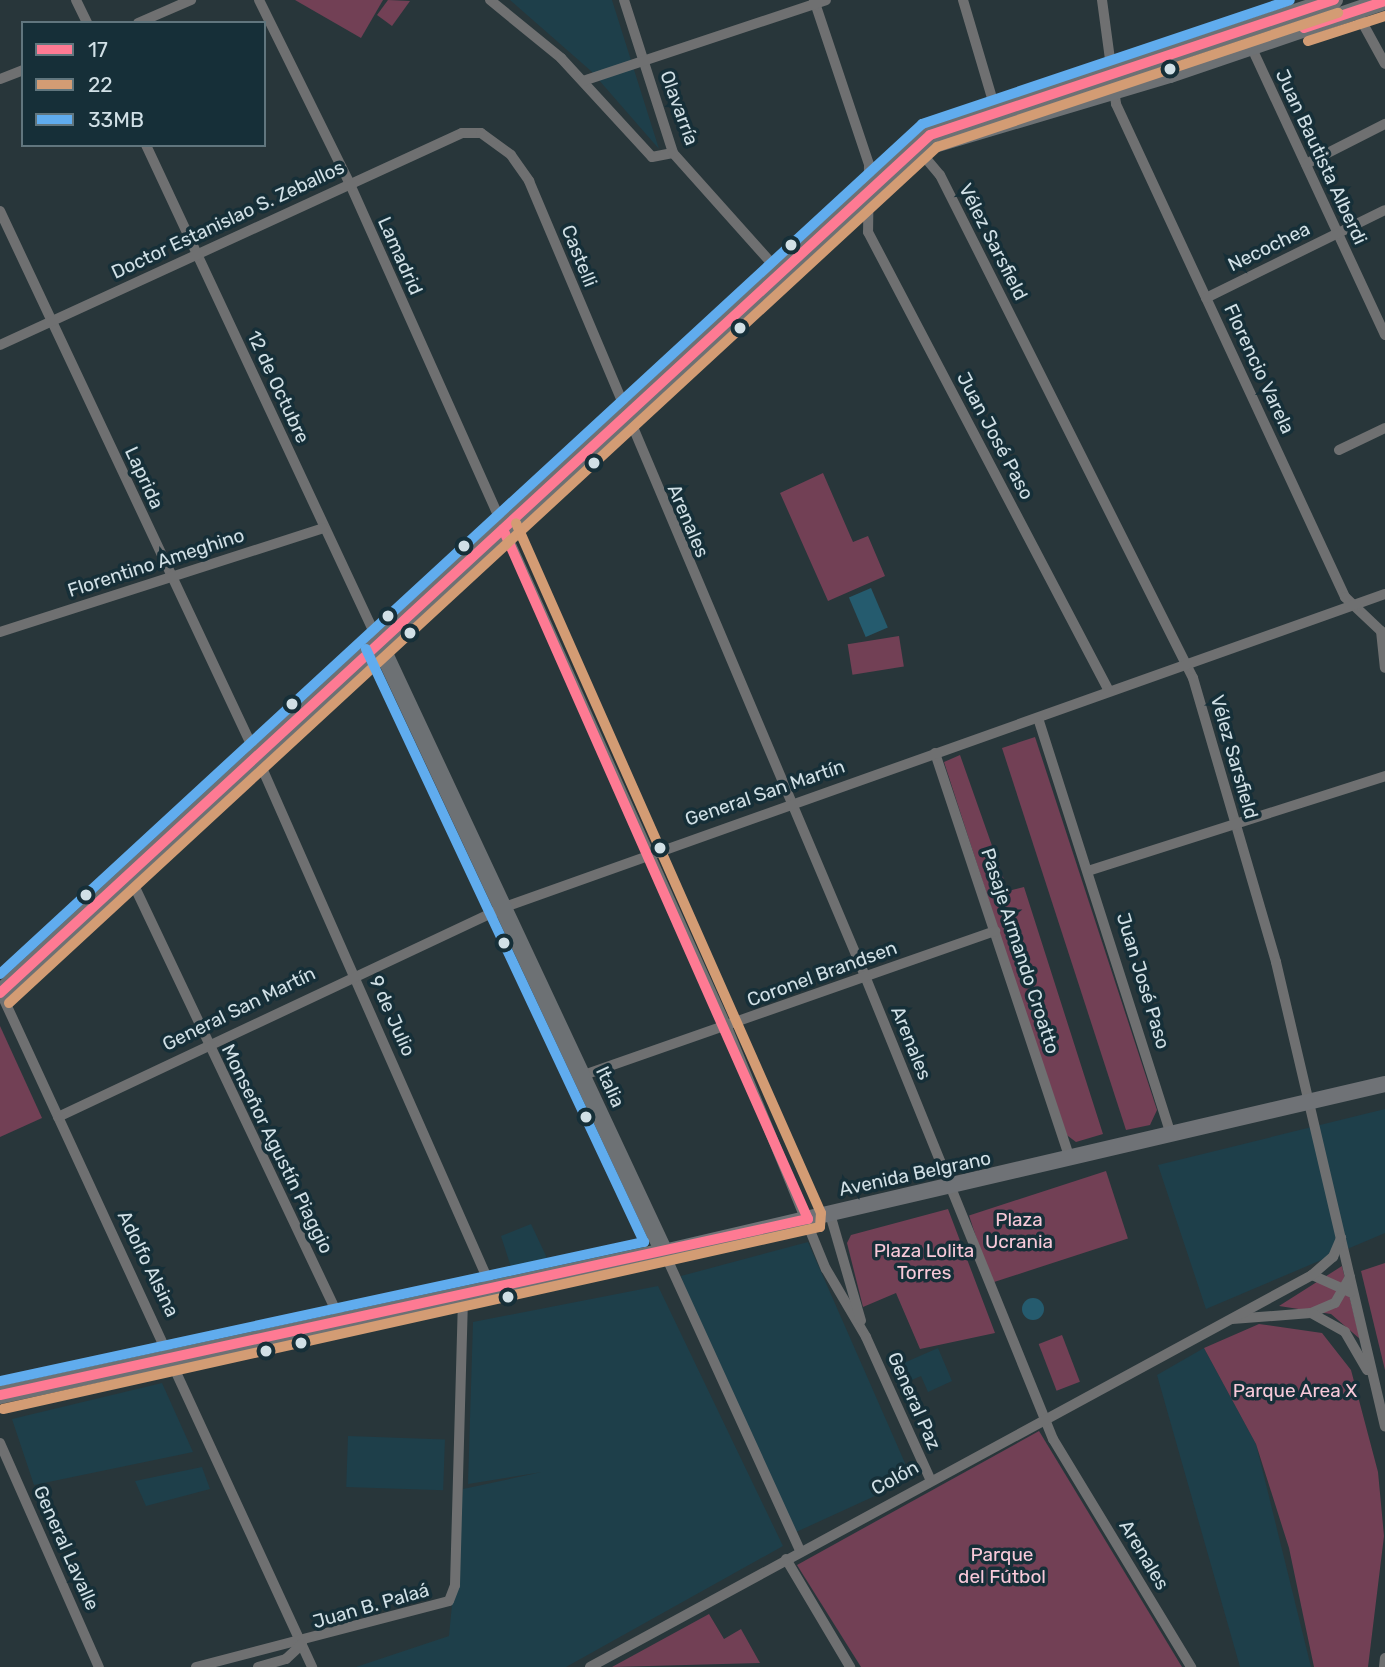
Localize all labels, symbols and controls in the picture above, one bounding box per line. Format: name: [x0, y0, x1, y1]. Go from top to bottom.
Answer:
legend: [21, 21, 266, 147]
text: 17: [88, 37, 108, 62]
unlabelled marker: [1163, 62, 1177, 76]
street label: Juan Bautista Alberdi: [1270, 66, 1372, 248]
street label: Olavarría: [655, 67, 703, 149]
text: 22: [88, 72, 113, 97]
text: 33MB: [88, 107, 144, 132]
street label: Doctor Estanislao S. Zeballos: [108, 156, 348, 284]
street label: Vélez Sarsfield: [954, 180, 1032, 304]
street label: Lamadrid: [373, 213, 427, 299]
street label: Necochea: [1224, 217, 1314, 277]
street label: Castelli: [556, 222, 602, 290]
unlabelled marker: [784, 238, 798, 252]
street label: Florencio Varela: [1219, 300, 1299, 438]
unlabelled marker: [733, 321, 747, 335]
street label: 12 de Octubre: [242, 327, 314, 447]
street label: Juan José Paso: [952, 368, 1038, 504]
street label: Laprida: [120, 443, 168, 513]
unlabelled marker: [587, 456, 601, 470]
street label: Arenales: [662, 481, 714, 561]
street label: Florentino Ameghino: [65, 524, 247, 602]
unlabelled marker: [457, 539, 471, 553]
unlabelled marker: [381, 609, 395, 623]
unlabelled marker: [403, 626, 417, 640]
street label: Vélez Sarsfield: [1205, 692, 1263, 822]
unlabelled marker: [285, 697, 299, 711]
street label: General San Martín: [682, 755, 848, 831]
unlabelled marker: [653, 841, 667, 855]
street label: Pasaje Armando Croatto: [976, 845, 1064, 1057]
unlabelled marker: [79, 888, 93, 902]
street label: Juan José Paso: [1111, 910, 1175, 1052]
unlabelled marker: [497, 936, 511, 950]
street label: Coronel Brandsen: [744, 936, 900, 1012]
street label: General San Martín: [159, 962, 319, 1056]
street label: 9 de Julio: [364, 972, 420, 1060]
street label: Arenales: [886, 1003, 936, 1083]
street label: Monseñor Agustín Piaggio: [216, 1040, 338, 1258]
street label: Italia: [591, 1063, 629, 1111]
unlabelled marker: [579, 1110, 593, 1124]
street label: Avenida Belgrano: [837, 1147, 993, 1201]
street label: Adolfo Alsina: [112, 1207, 184, 1321]
park label: Plaza Ucrania: [985, 1209, 1053, 1253]
park label: Plaza Lolita Torres: [874, 1240, 974, 1284]
unlabelled marker: [501, 1290, 515, 1304]
unlabelled marker: [294, 1336, 308, 1350]
unlabelled marker: [259, 1344, 273, 1358]
street label: General Paz: [882, 1349, 946, 1453]
park label: Parque Area X: [1232, 1380, 1358, 1402]
street label: Colón: [867, 1456, 923, 1500]
street label: General Lavalle: [28, 1482, 104, 1614]
street label: Arenales: [1114, 1516, 1174, 1594]
park label: Parque del Fútbol: [958, 1544, 1046, 1588]
street label: Juan B. Palaá: [310, 1578, 432, 1634]

